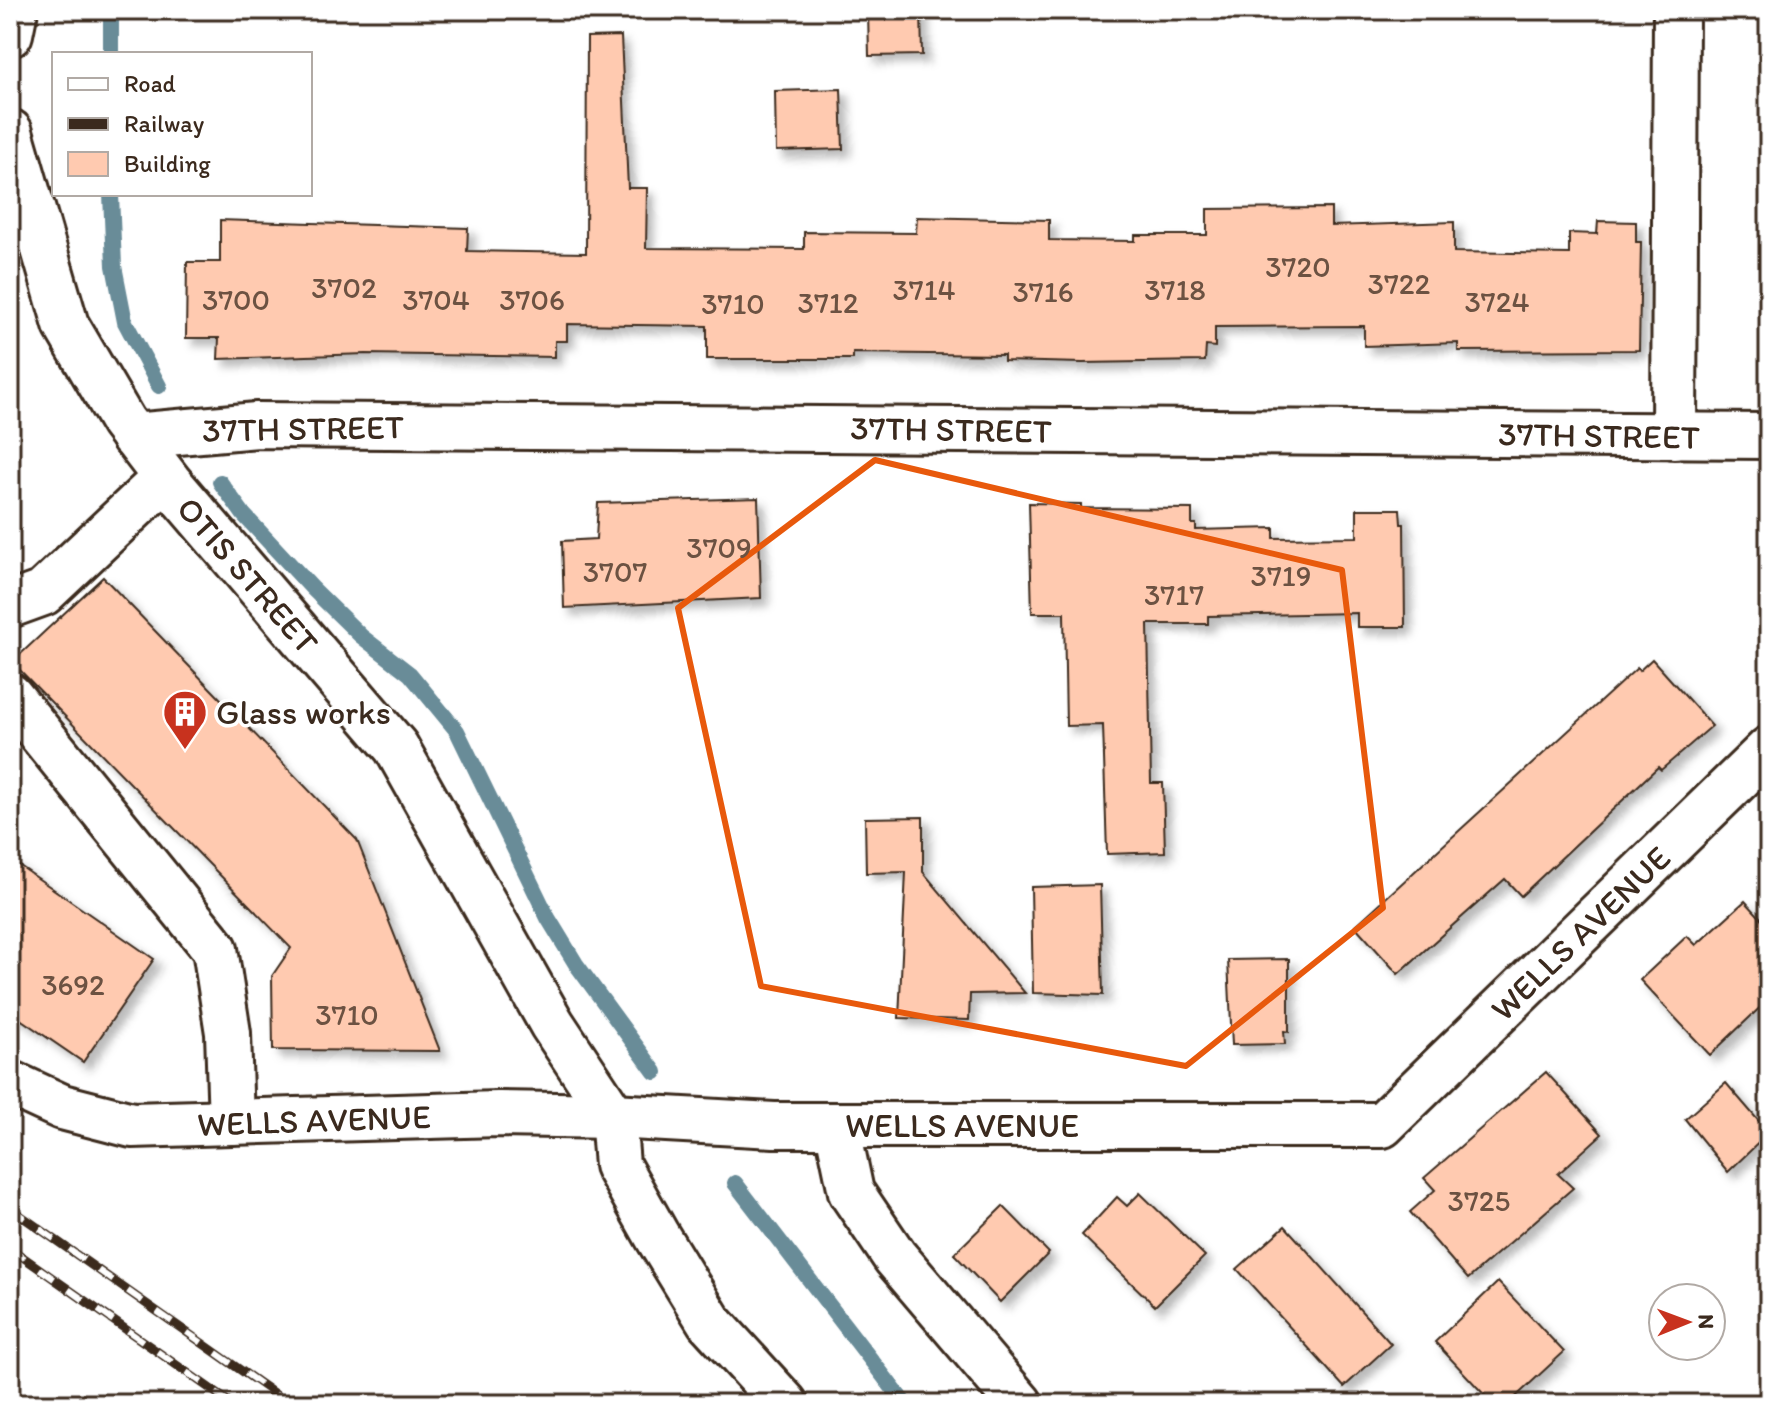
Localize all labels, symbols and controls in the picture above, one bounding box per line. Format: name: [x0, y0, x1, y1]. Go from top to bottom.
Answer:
legend: [52, 52, 312, 196]
text: Road: [124, 69, 176, 98]
text: Railway: [124, 109, 205, 138]
text: Building: [124, 149, 211, 178]
house number: 3720: [1265, 248, 1331, 285]
house number: 3722: [1368, 265, 1431, 302]
house number: 3702: [311, 269, 377, 306]
house number: 3714: [892, 271, 956, 308]
house number: 3718: [1144, 271, 1206, 308]
house number: 3716: [1012, 273, 1074, 310]
house number: 3700: [202, 281, 270, 318]
house number: 3704: [402, 281, 470, 318]
house number: 3706: [499, 281, 565, 318]
house number: 3724: [1464, 283, 1530, 320]
house number: 3712: [798, 284, 859, 321]
house number: 3710: [701, 285, 765, 322]
street label: 37TH STREET: [202, 406, 404, 451]
street label: 37TH STREET: [850, 407, 1052, 452]
street label: 37TH STREET: [1498, 413, 1700, 458]
street label: OTIS STREET: [168, 488, 327, 662]
house number: 3709: [686, 529, 752, 566]
house number: 3707: [583, 553, 647, 590]
house number: 3719: [1251, 557, 1311, 594]
house number: 3717: [1144, 576, 1204, 613]
building icon: Glass works: [161, 688, 209, 751]
place label: Glass works: [216, 692, 391, 733]
street label: WELLS AVENUE: [1482, 837, 1679, 1029]
house number: 3692: [41, 966, 105, 1003]
house number: 3710: [315, 996, 379, 1033]
street label: WELLS AVENUE: [196, 1096, 432, 1145]
street label: WELLS AVENUE: [845, 1105, 1079, 1146]
house number: 3725: [1448, 1182, 1510, 1219]
north arrow: [1647, 1282, 1727, 1362]
text: N: [1693, 1314, 1720, 1329]

